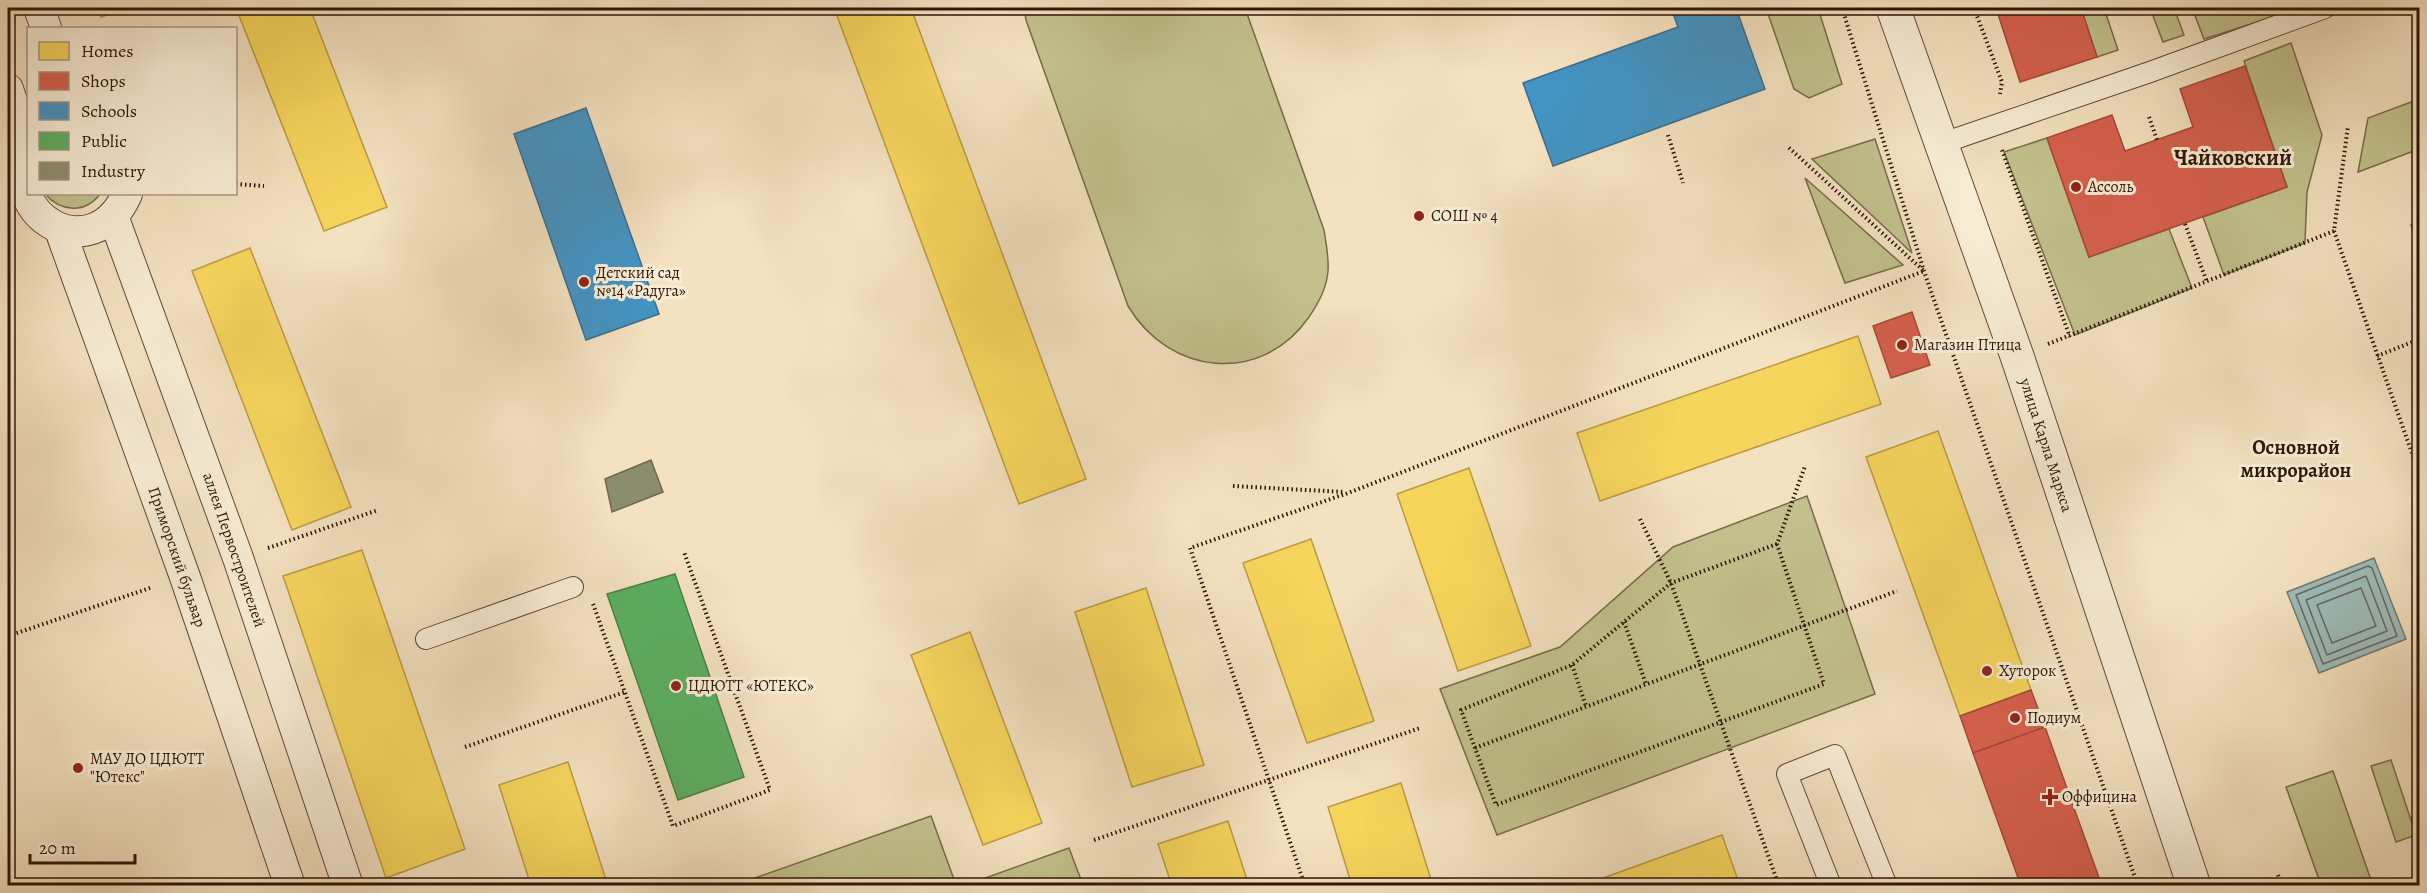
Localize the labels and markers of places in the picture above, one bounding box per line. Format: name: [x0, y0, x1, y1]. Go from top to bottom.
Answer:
place label: Ассоль: [2087, 176, 2134, 198]
marker: Ассоль: [2069, 180, 2083, 194]
place label: СОШ № 4: [1431, 205, 1498, 227]
marker: СОШ № 4: [1412, 209, 1426, 223]
place label: Детский сад №14 «Радуга»: [596, 262, 686, 302]
marker: Детский сад №14 «Радуга»: [577, 275, 591, 289]
place label: Магазин Птица: [1914, 334, 2022, 356]
marker: Магазин Птица: [1895, 338, 1909, 352]
place label: Хуторок: [1999, 660, 2056, 682]
marker: Хуторок: [1980, 664, 1994, 678]
place label: ЦДЮТТ «ЮТЕКС»: [688, 675, 814, 697]
marker: ЦДЮТТ «ЮТЕКС»: [669, 679, 683, 693]
place label: Подиум: [2027, 707, 2082, 729]
marker: Подиум: [2008, 711, 2022, 725]
place label: МАУ ДО ЦДЮТТ "Ютекс": [90, 748, 205, 788]
marker: МАУ ДО ЦДЮТТ "Ютекс": [71, 761, 85, 775]
place label: Оффицина: [2062, 786, 2137, 808]
marker: Оффицина: [2043, 790, 2057, 804]

